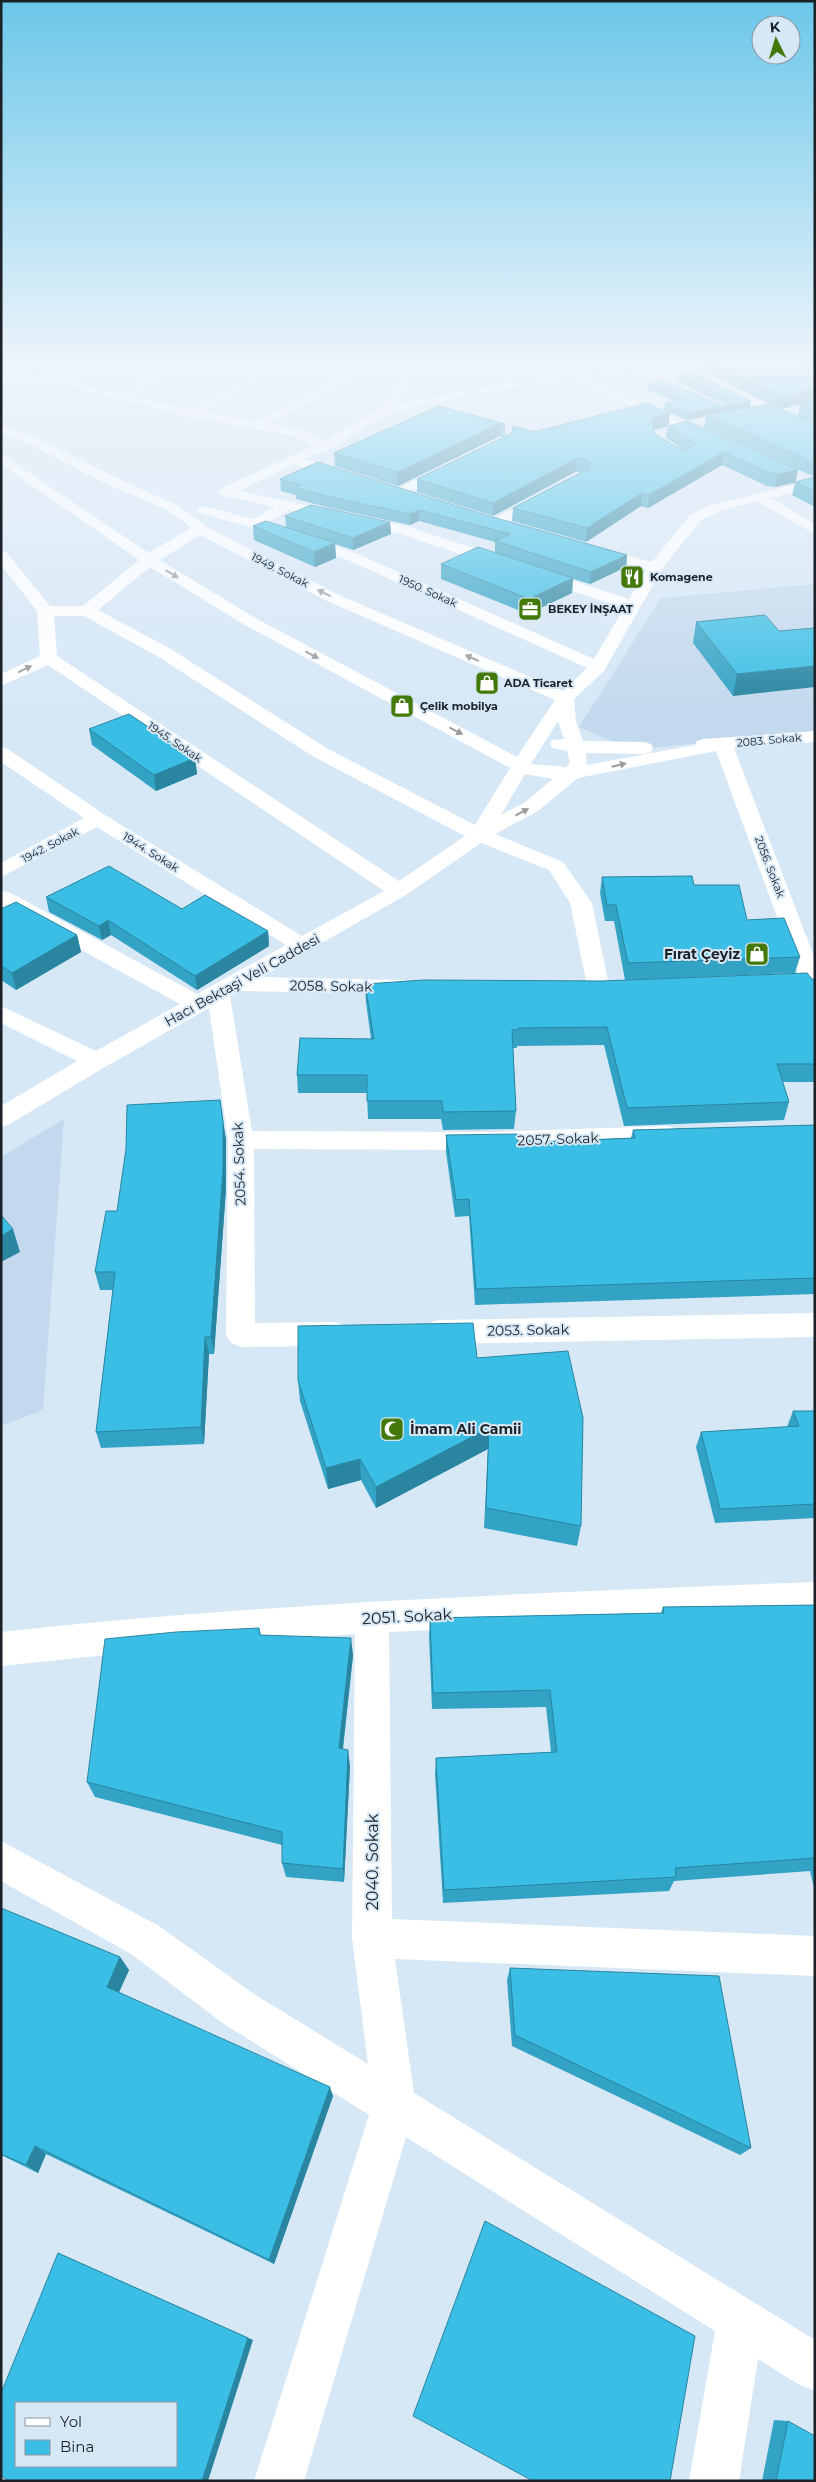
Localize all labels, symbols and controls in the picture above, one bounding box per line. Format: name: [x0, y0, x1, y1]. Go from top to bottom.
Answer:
north arrow: [751, 15, 801, 65]
text: K: [769, 18, 781, 36]
street label: 1949. Sokak: [249, 549, 312, 591]
restaurant icon: Komagene: [619, 564, 645, 590]
one-way arrow: [165, 569, 178, 578]
place label: Komagene: [650, 570, 713, 584]
street label: 1950. Sokak: [397, 572, 460, 610]
one-way arrow: [316, 589, 331, 597]
office icon: BEKEY İNŞAAT: [517, 596, 543, 622]
place label: BEKEY İNŞAAT: [548, 602, 633, 616]
one-way arrow: [305, 651, 320, 659]
one-way arrow: [465, 654, 479, 662]
one-way arrow: [18, 665, 32, 673]
shop icon: ADA Ticaret: [474, 670, 500, 696]
place label: ADA Ticaret: [503, 676, 573, 690]
shop icon: Çelik mobilya: [389, 693, 415, 719]
place label: Çelik mobilya: [420, 699, 498, 713]
street label: 1945. Sokak: [145, 719, 205, 766]
one-way arrow: [449, 727, 463, 735]
street label: 2083. Sokak: [736, 730, 802, 750]
one-way arrow: [612, 761, 627, 769]
one-way arrow: [514, 808, 529, 816]
street label: 1942. Sokak: [19, 824, 81, 866]
street label: 1944. Sokak: [120, 829, 182, 875]
street label: 2056. Sokak: [752, 834, 788, 900]
street label: Hacı Bektaşi Veli Caddesi: [161, 930, 323, 1030]
shop icon: Fırat Çeyiz: [744, 941, 770, 967]
place label: Fırat Çeyiz: [664, 945, 740, 963]
street label: 2058. Sokak: [289, 976, 373, 996]
street label: 2054. Sokak: [229, 1121, 249, 1206]
street label: 2057. Sokak: [517, 1129, 600, 1149]
street label: 2053. Sokak: [487, 1320, 570, 1340]
mosque icon: İmam Ali Camii: [379, 1416, 405, 1442]
place label: İmam Ali Camii: [410, 1420, 522, 1438]
street label: 2051. Sokak: [361, 1605, 453, 1628]
street label: 2040. Sokak: [363, 1813, 382, 1910]
legend: [15, 2402, 178, 2467]
text: Yol: [60, 2412, 82, 2431]
text: Bina: [60, 2437, 94, 2456]

